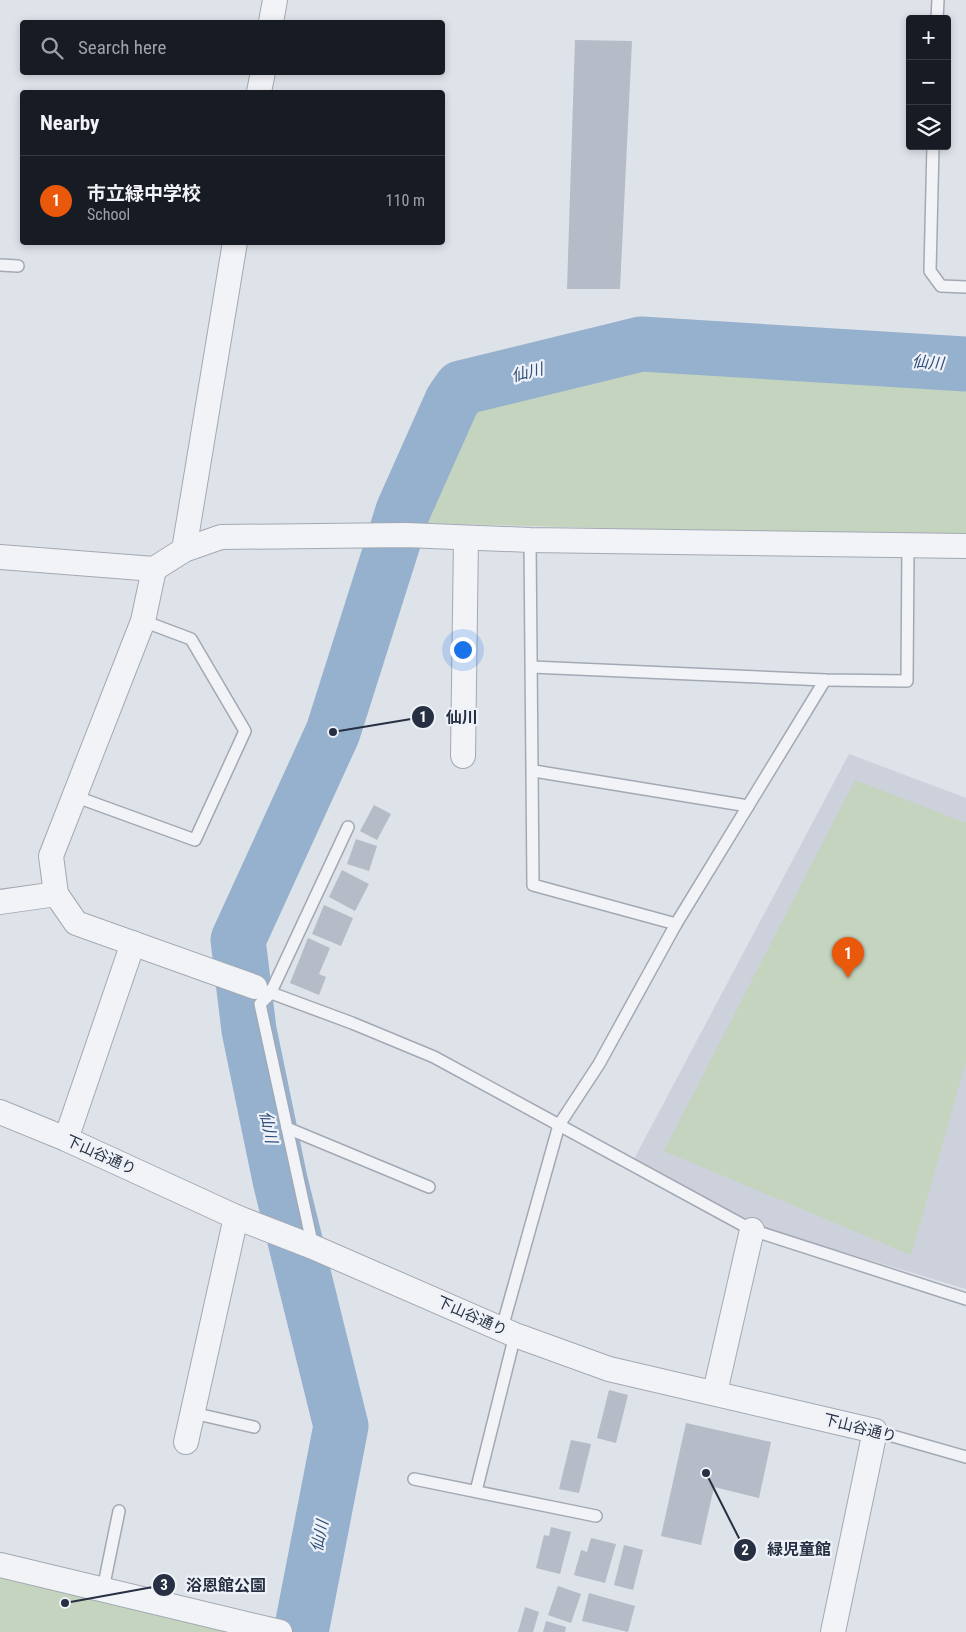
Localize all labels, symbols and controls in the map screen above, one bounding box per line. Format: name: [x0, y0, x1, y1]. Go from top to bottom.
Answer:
map controls: [906, 15, 951, 150]
button: +: [906, 15, 951, 60]
search box: [20, 20, 445, 75]
icon: search: [38, 34, 66, 62]
text: Search here: [78, 36, 166, 59]
button: −: [906, 60, 951, 105]
button: layers: [906, 105, 951, 150]
text: Nearby: [40, 111, 99, 135]
text: 市立緑中学校: [87, 182, 201, 205]
text: 1: [52, 191, 60, 210]
text: 110 m: [386, 191, 425, 210]
text: School: [87, 205, 130, 224]
water label: 仙川: [911, 352, 947, 373]
water label: 仙川: [509, 359, 547, 386]
your location: [450, 637, 476, 663]
callout: 仙川: [411, 702, 488, 733]
text: 1: [419, 708, 427, 726]
text: 仙川: [445, 708, 478, 727]
pin: 1: [832, 937, 864, 978]
water label: 仙川: [256, 1109, 282, 1147]
street label: 下山谷通り: [63, 1132, 139, 1178]
street label: 下山谷通り: [434, 1293, 510, 1339]
street label: 下山谷通り: [821, 1410, 899, 1446]
water label: 仙川: [307, 1517, 332, 1554]
callout: 緑児童館: [732, 1534, 841, 1565]
text: 緑児童館: [767, 1540, 831, 1559]
text: 2: [741, 1541, 749, 1559]
callout: 浴恩館公園: [151, 1569, 276, 1600]
text: 3: [160, 1576, 168, 1594]
text: 浴恩館公園: [186, 1576, 266, 1595]

